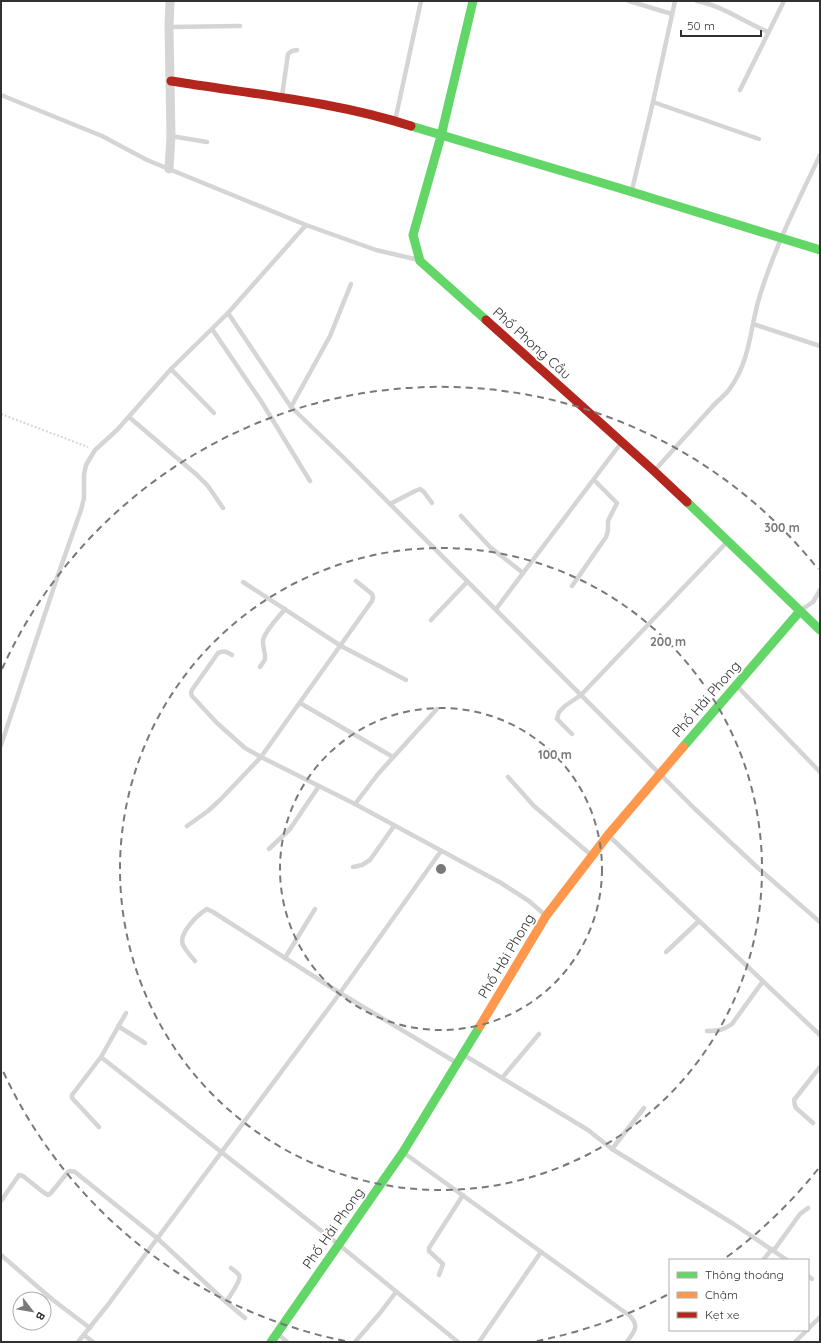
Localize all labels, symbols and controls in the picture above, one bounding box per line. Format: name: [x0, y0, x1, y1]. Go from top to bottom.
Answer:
scale bar: [681, 12, 761, 38]
text: 50 m: [687, 18, 715, 33]
street label: Phố Phong Cầu: [489, 303, 575, 383]
text: 300 m: [764, 520, 800, 535]
text: 200 m: [650, 634, 686, 649]
street label: Phố Hải Phong: [668, 657, 744, 741]
text: 100 m: [538, 747, 572, 762]
centre of rings: [434, 862, 448, 876]
street label: Phố Hải Phong: [474, 910, 538, 1002]
street label: Phố Hải Phong: [298, 1184, 368, 1272]
legend: [669, 1259, 809, 1331]
text: Thông thoáng: [705, 1267, 784, 1282]
text: Chậm: [705, 1287, 738, 1302]
north arrow: [12, 1291, 52, 1331]
text: Kẹt xe: [705, 1307, 740, 1322]
text: B: [33, 1309, 48, 1323]

